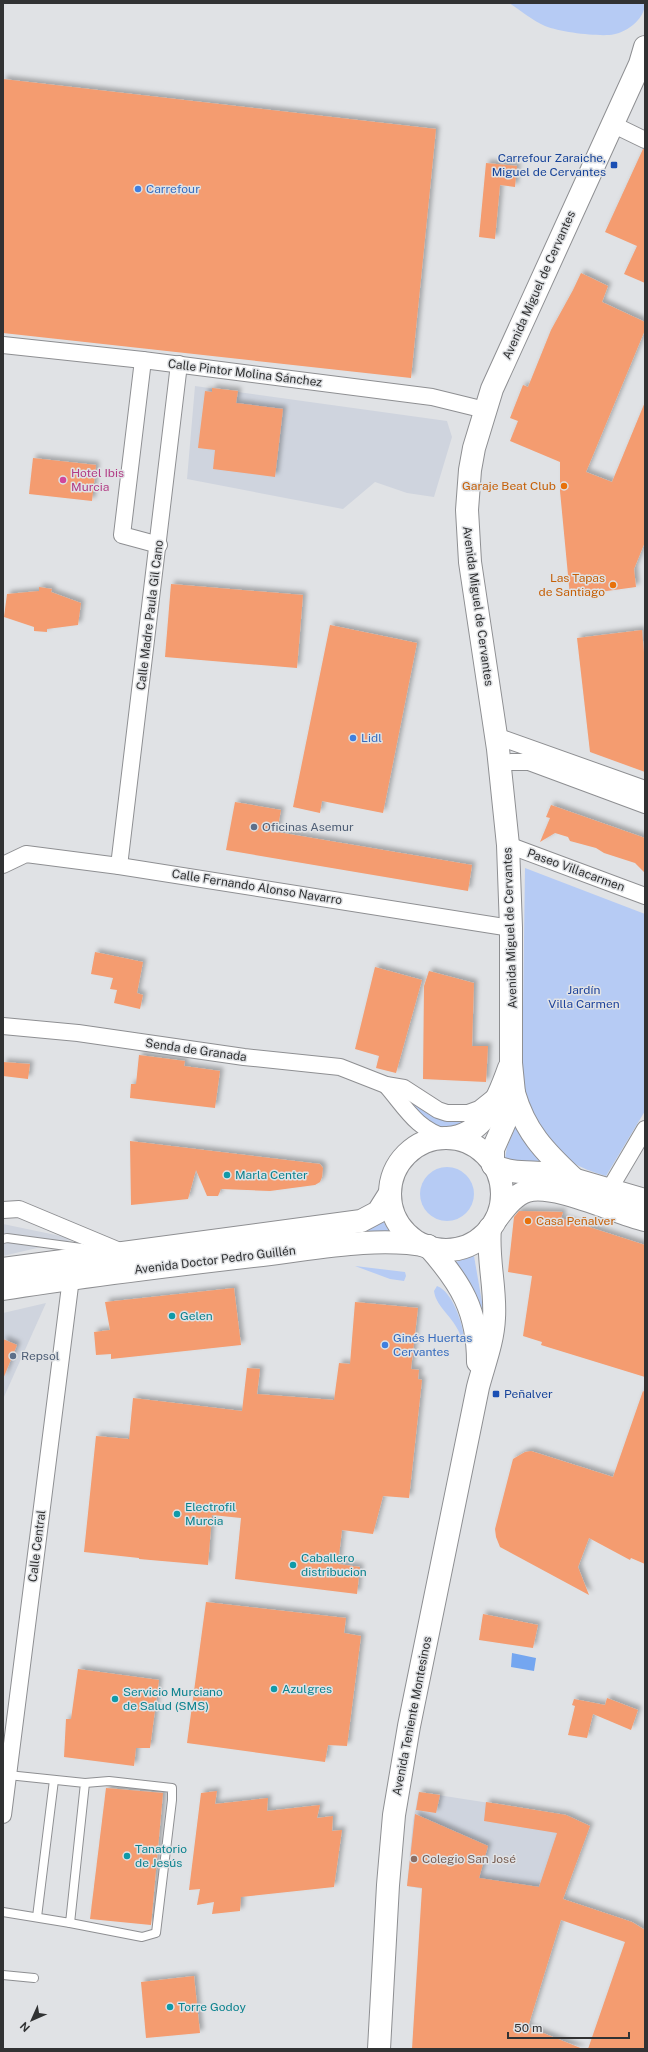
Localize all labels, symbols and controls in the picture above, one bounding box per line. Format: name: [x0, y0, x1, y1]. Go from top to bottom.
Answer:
place label: Carrefour Zaraiche, Miguel de Cervantes: [492, 151, 606, 179]
marker: Carrefour Zaraiche, Miguel de Cervantes: [609, 160, 619, 170]
place label: Carrefour: [146, 182, 200, 196]
marker: Carrefour: [133, 184, 143, 194]
street label: Avenida Miguel de Cervantes: [500, 208, 578, 362]
street label: Calle Pintor Molina Sánchez: [167, 357, 323, 389]
place label: Hotel Ibis Murcia: [71, 466, 124, 494]
marker: Hotel Ibis Murcia: [58, 475, 68, 485]
place label: Garaje Beat Club: [462, 479, 556, 493]
marker: Garaje Beat Club: [559, 481, 569, 491]
street label: Avenida Miguel de Cervantes: [460, 525, 496, 687]
street label: Calle Madre Paula Gil Cano: [134, 539, 166, 691]
place label: Las Tapas de Santiago: [539, 571, 605, 599]
marker: Las Tapas de Santiago: [608, 580, 618, 590]
place label: Lidl: [361, 731, 382, 745]
marker: Lidl: [348, 733, 358, 743]
place label: Oficinas Asemur: [262, 820, 354, 834]
marker: Oficinas Asemur: [249, 822, 259, 832]
street label: Paseo Villacarmen: [525, 846, 627, 894]
street label: Avenida Miguel de Cervantes: [500, 847, 520, 1009]
street label: Calle Fernando Alonso Navarro: [171, 867, 343, 907]
park label: Jardín Villa Carmen: [548, 983, 620, 1011]
street label: Senda de Granada: [144, 1036, 248, 1064]
place label: Marla Center: [235, 1168, 308, 1182]
marker: Marla Center: [222, 1170, 232, 1180]
place label: Casa Peñalver: [536, 1214, 615, 1228]
marker: Casa Peñalver: [523, 1216, 533, 1226]
street label: Avenida Doctor Pedro Guillén: [133, 1243, 297, 1277]
place label: Gelen: [180, 1309, 213, 1323]
marker: Gelen: [167, 1311, 177, 1321]
place label: Ginés Huertas Cervantes: [393, 1331, 472, 1359]
marker: Ginés Huertas Cervantes: [380, 1340, 390, 1350]
place label: Repsol: [21, 1349, 60, 1363]
marker: Repsol: [8, 1351, 18, 1361]
place label: Peñalver: [504, 1387, 553, 1401]
marker: Peñalver: [491, 1389, 501, 1399]
place label: Electrofil Murcia: [185, 1500, 236, 1528]
street label: Calle Central: [26, 1509, 48, 1583]
marker: Electrofil Murcia: [172, 1509, 182, 1519]
place label: Caballero distribucion: [301, 1551, 367, 1579]
marker: Caballero distribucion: [288, 1560, 298, 1570]
street label: Avenida Teniente Montesinos: [390, 1635, 434, 1797]
place label: Azulgres: [282, 1682, 332, 1696]
marker: Azulgres: [269, 1684, 279, 1694]
place label: Servicio Murciano de Salud (SMS): [123, 1685, 223, 1713]
marker: Servicio Murciano de Salud (SMS): [110, 1694, 120, 1704]
place label: Tanatorio de Jesús: [135, 1842, 187, 1870]
marker: Tanatorio de Jesús: [122, 1851, 132, 1861]
place label: Colegio San José: [422, 1852, 516, 1866]
marker: Colegio San José: [409, 1854, 419, 1864]
north arrow: [12, 2000, 52, 2040]
place label: Torre Godoy: [178, 2000, 246, 2014]
marker: Torre Godoy: [165, 2002, 175, 2012]
scale bar: [508, 2014, 629, 2040]
text: N: [18, 2020, 32, 2034]
text: 50 m: [514, 2021, 542, 2035]

